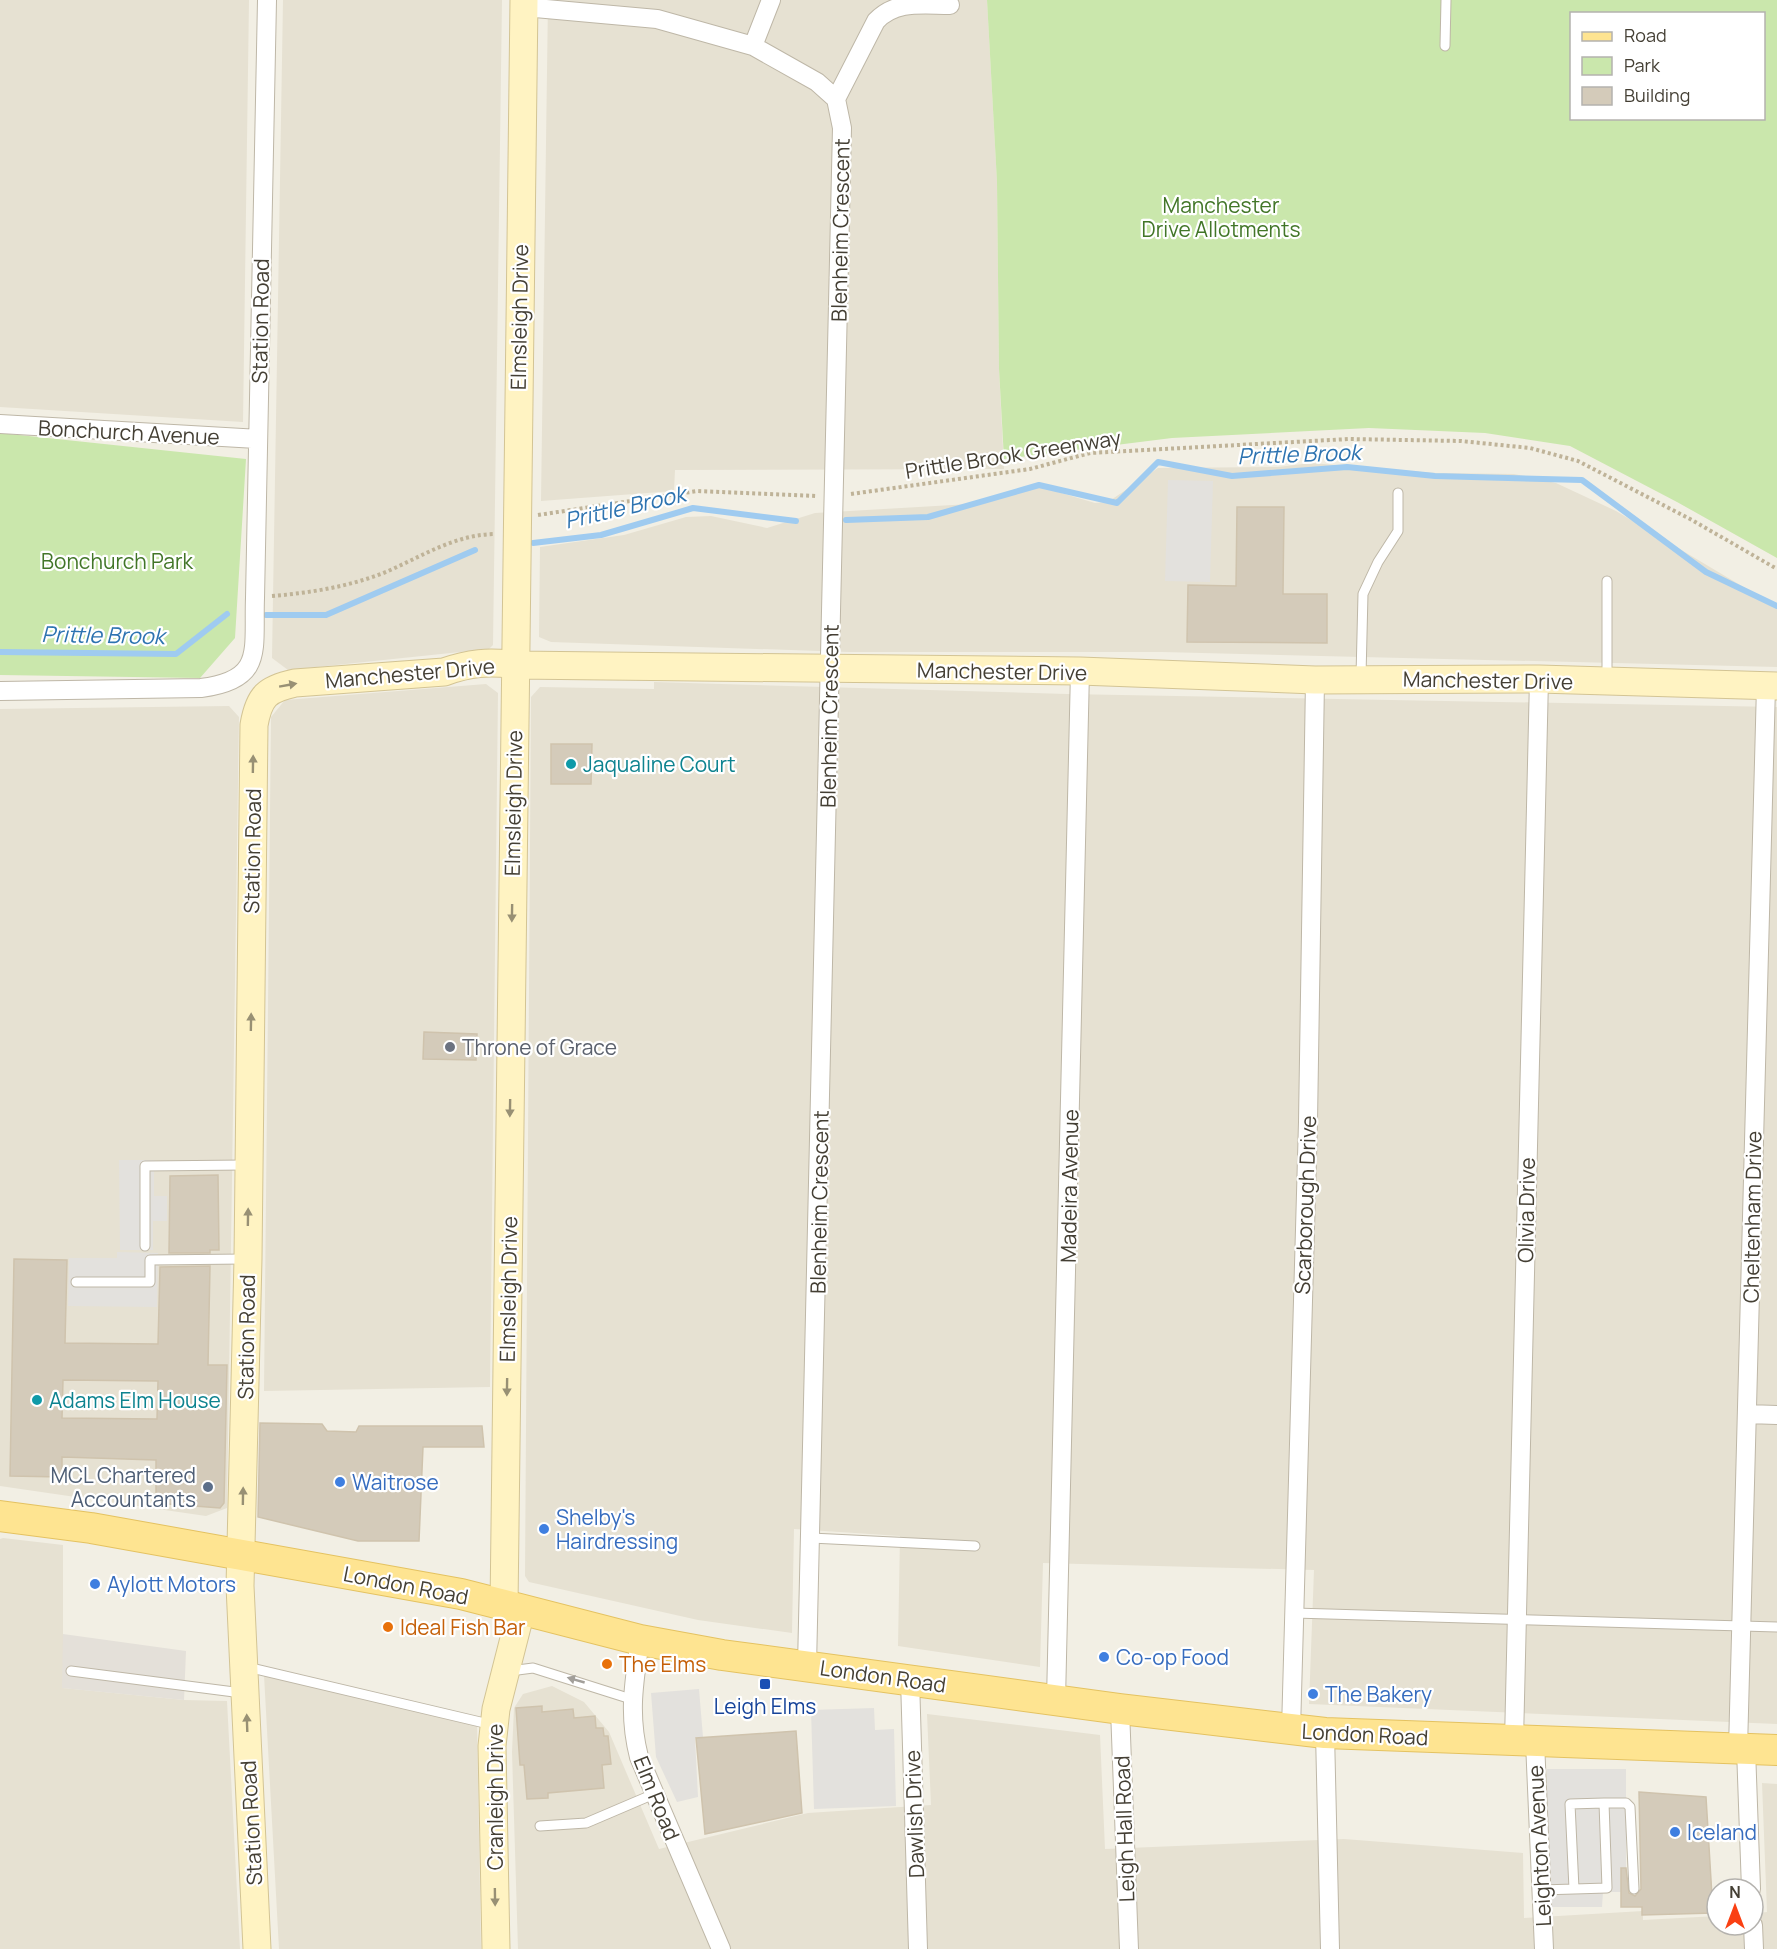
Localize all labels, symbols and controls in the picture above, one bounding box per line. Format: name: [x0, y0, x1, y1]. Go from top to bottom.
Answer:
legend: [1570, 12, 1765, 120]
text: Road: [1624, 23, 1667, 47]
text: Park: [1624, 53, 1661, 77]
text: Building: [1624, 83, 1690, 107]
street label: Blenheim Crescent: [824, 138, 856, 322]
park label: Manchester Drive Allotments: [1142, 191, 1300, 243]
street label: Elmsleigh Drive: [504, 244, 534, 390]
street label: Station Road: [245, 258, 275, 384]
street label: Bonchurch Avenue: [37, 413, 221, 451]
street label: Prittle Brook Greenway: [903, 423, 1123, 485]
water label: Prittle Brook: [1237, 437, 1364, 471]
water label: Prittle Brook: [562, 478, 691, 535]
park label: Bonchurch Park: [41, 547, 193, 575]
water label: Prittle Brook: [41, 619, 168, 651]
street label: Blenheim Crescent: [813, 624, 845, 808]
street label: Manchester Drive: [324, 652, 496, 694]
street label: Manchester Drive: [917, 656, 1087, 686]
street label: Manchester Drive: [1403, 665, 1573, 695]
one-way arrow: [279, 680, 298, 689]
street label: Elmsleigh Drive: [498, 730, 528, 876]
place label: Jaqualine Court: [583, 750, 736, 778]
one-way arrow: [249, 754, 258, 773]
marker: Jaqualine Court: [564, 757, 578, 771]
street label: Station Road: [237, 788, 267, 914]
one-way arrow: [507, 903, 517, 922]
one-way arrow: [246, 1012, 255, 1031]
place label: Throne of Grace: [462, 1033, 617, 1061]
marker: Throne of Grace: [443, 1040, 457, 1054]
one-way arrow: [505, 1098, 515, 1117]
street label: Madeira Avenue: [1054, 1109, 1084, 1263]
street label: Blenheim Crescent: [803, 1110, 835, 1294]
street label: Scarborough Drive: [1288, 1115, 1322, 1295]
street label: Cheltenham Drive: [1736, 1131, 1768, 1303]
street label: Olivia Drive: [1511, 1157, 1541, 1263]
one-way arrow: [243, 1207, 253, 1226]
street label: Elmsleigh Drive: [493, 1216, 523, 1362]
street label: Station Road: [231, 1274, 261, 1400]
one-way arrow: [502, 1377, 512, 1396]
place label: Adams Elm House: [49, 1386, 221, 1414]
marker: Adams Elm House: [30, 1393, 44, 1407]
place label: MCL Chartered Accountants: [50, 1461, 196, 1513]
place label: Waitrose: [352, 1468, 439, 1496]
marker: Waitrose: [333, 1475, 347, 1489]
marker: MCL Chartered Accountants: [201, 1480, 215, 1494]
one-way arrow: [238, 1486, 248, 1505]
place label: Shelby's Hairdressing: [556, 1503, 678, 1555]
marker: Shelby's Hairdressing: [537, 1522, 551, 1536]
street label: London Road: [341, 1559, 471, 1611]
place label: Aylott Motors: [107, 1570, 236, 1598]
marker: Aylott Motors: [88, 1577, 102, 1591]
place label: Ideal Fish Bar: [400, 1613, 526, 1641]
marker: Ideal Fish Bar: [381, 1620, 395, 1634]
place label: Co-op Food: [1116, 1643, 1229, 1671]
place label: The Elms: [619, 1650, 706, 1678]
marker: Co-op Food: [1097, 1650, 1111, 1664]
street label: London Road: [818, 1653, 948, 1699]
marker: The Elms: [600, 1657, 614, 1671]
one-way arrow: [567, 1675, 585, 1685]
marker: Leigh Elms: [758, 1677, 772, 1691]
place label: The Bakery: [1325, 1680, 1432, 1708]
marker: The Bakery: [1306, 1687, 1320, 1701]
place label: Leigh Elms: [714, 1692, 816, 1720]
one-way arrow: [242, 1713, 252, 1732]
street label: London Road: [1301, 1717, 1429, 1751]
street label: Cranleigh Drive: [481, 1724, 509, 1870]
street label: Dawlish Drive: [898, 1750, 930, 1878]
street label: Elm Road: [627, 1752, 687, 1844]
street label: Leigh Hall Road: [1107, 1755, 1141, 1903]
street label: Station Road: [234, 1760, 268, 1886]
street label: Leighton Avenue: [1521, 1764, 1557, 1928]
place label: Iceland: [1687, 1818, 1757, 1846]
marker: Iceland: [1668, 1825, 1682, 1839]
north arrow: [1705, 1877, 1765, 1937]
text: N: [1729, 1881, 1741, 1903]
one-way arrow: [491, 1888, 500, 1907]

